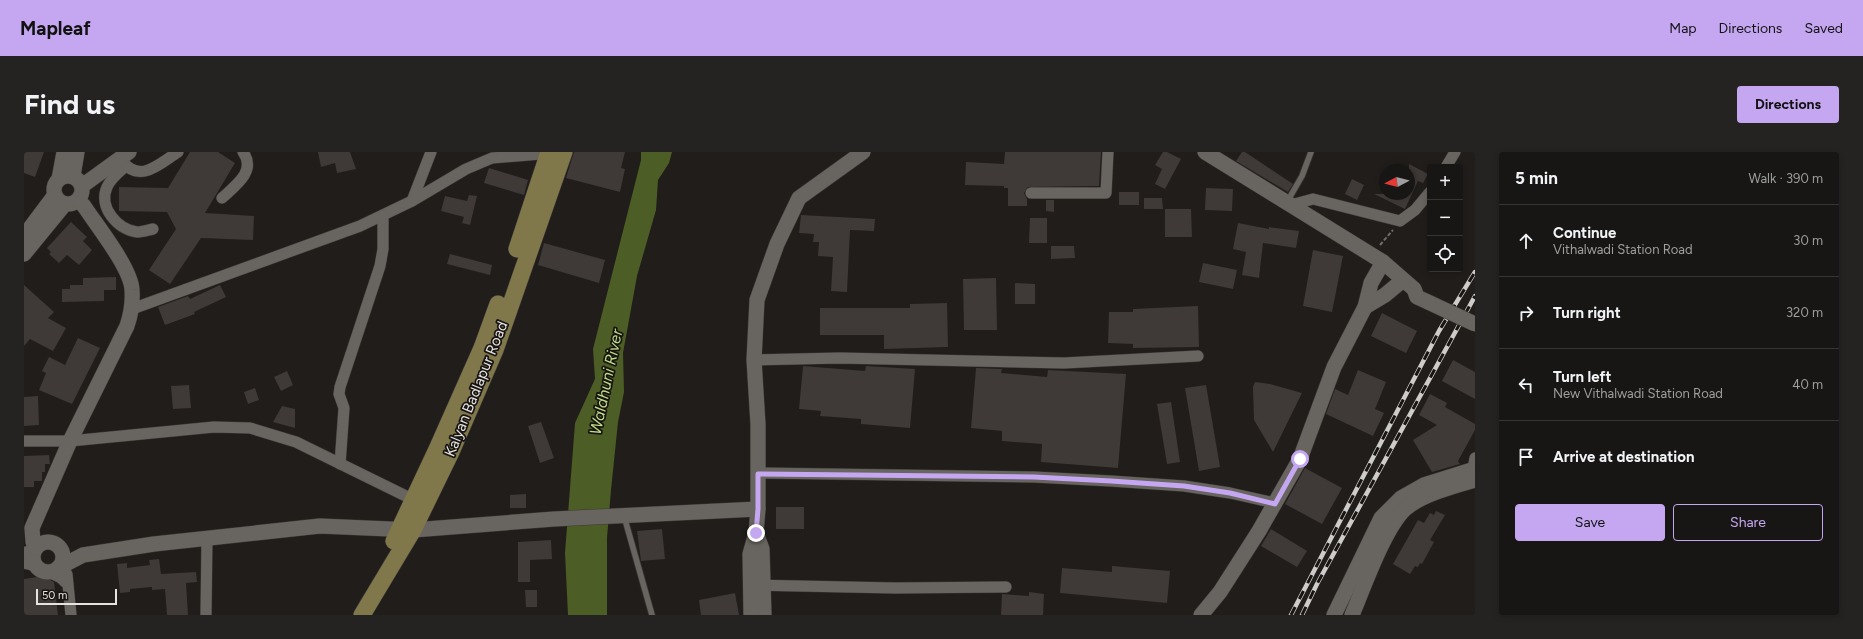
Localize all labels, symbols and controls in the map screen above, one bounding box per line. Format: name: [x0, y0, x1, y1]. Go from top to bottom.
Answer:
text: Mapleaf: [20, 17, 91, 40]
text: Map: [1669, 20, 1697, 37]
text: Directions: [1719, 20, 1782, 37]
text: Saved: [1804, 20, 1843, 37]
button: Directions: [1737, 86, 1839, 123]
text: Find us: [24, 87, 115, 121]
north arrow: [1379, 164, 1415, 200]
map controls: [1427, 164, 1463, 272]
button: +: [1427, 164, 1463, 200]
text: 5 min: [1515, 168, 1558, 188]
text: Walk · 390 m: [1748, 171, 1823, 186]
button: −: [1427, 200, 1463, 236]
text: Continue: [1553, 224, 1616, 242]
icon: ahead: [1515, 230, 1537, 252]
text: 30 m: [1793, 233, 1823, 248]
button: locate: [1427, 236, 1463, 272]
text: Vithalwadi Station Road: [1553, 242, 1693, 257]
icon: right: [1515, 302, 1537, 324]
text: Turn right: [1553, 304, 1621, 322]
text: 320 m: [1786, 305, 1823, 320]
street label: Kalyan Badlapur Road: [441, 319, 511, 459]
water label: Waldhuni River: [586, 327, 627, 437]
text: Turn left: [1553, 368, 1611, 386]
icon: left: [1515, 374, 1537, 396]
text: 40 m: [1792, 377, 1823, 392]
text: New Vithalwadi Station Road: [1553, 386, 1723, 401]
icon: arrive: [1515, 446, 1537, 468]
text: Arrive at destination: [1553, 448, 1694, 466]
route start: [1291, 450, 1309, 468]
button: Save: [1515, 504, 1665, 541]
button: Share: [1673, 504, 1823, 541]
route end: [747, 524, 765, 542]
scale bar: [36, 587, 117, 606]
text: 50 m: [42, 589, 67, 602]

